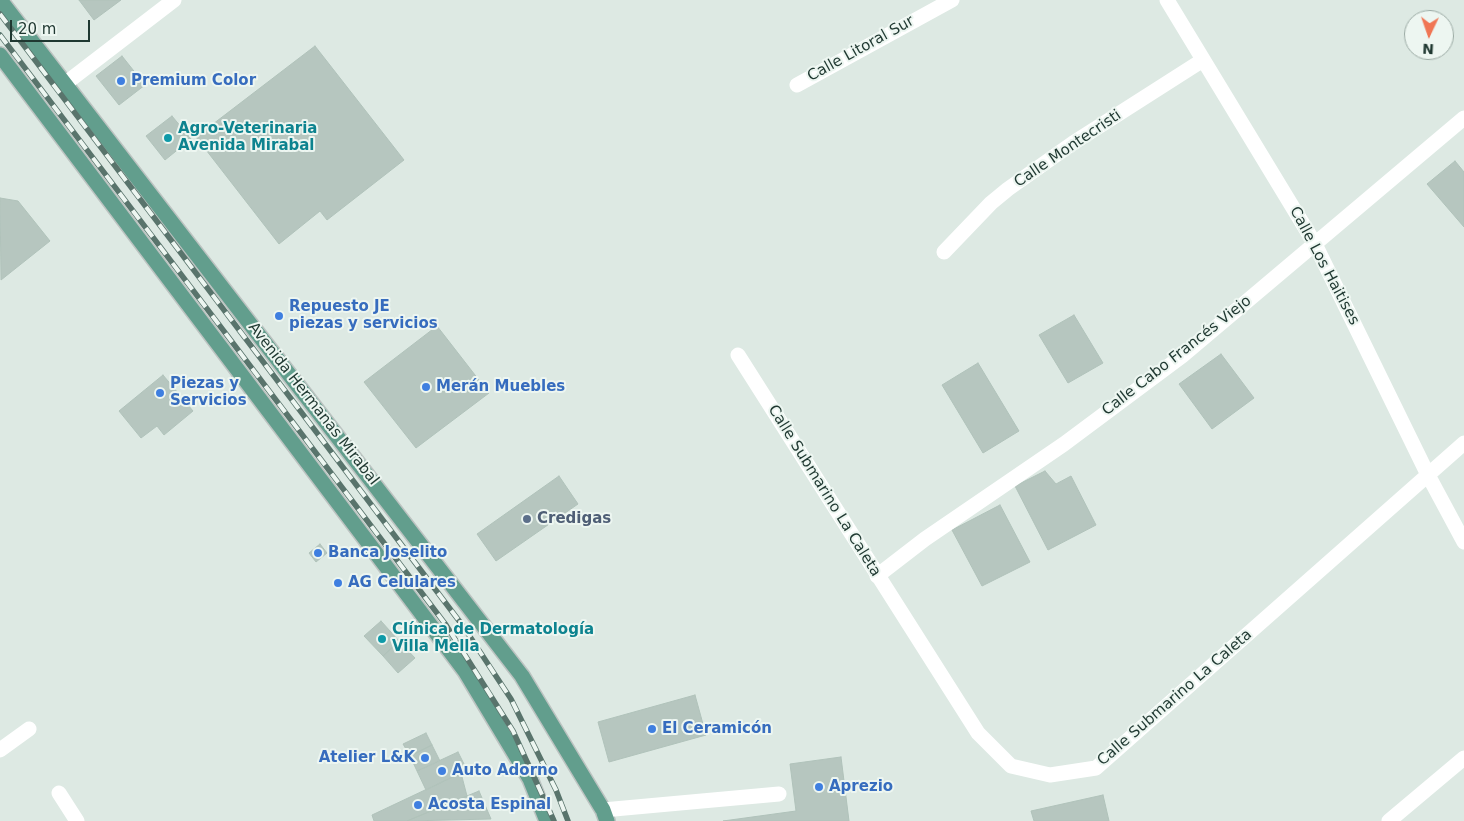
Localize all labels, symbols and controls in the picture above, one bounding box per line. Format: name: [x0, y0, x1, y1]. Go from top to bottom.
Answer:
scale bar: [12, 10, 92, 42]
north arrow: [1404, 10, 1454, 60]
street label: Calle Litoral Sur: [805, 12, 917, 86]
text: 20 m: [18, 20, 56, 38]
text: N: [1422, 41, 1435, 57]
place label: Premium Color: [131, 72, 256, 90]
marker: Premium Color: [115, 75, 127, 87]
street label: Calle Montecristi: [1011, 107, 1125, 191]
place label: Agro-Veterinaria Avenida Mirabal: [178, 120, 317, 155]
marker: Agro-Veterinaria Avenida Mirabal: [162, 132, 174, 144]
street label: Calle Los Haitises: [1285, 204, 1363, 328]
street label: Calle Cabo Francés Viejo: [1099, 292, 1255, 420]
place label: Repuesto JE piezas y servicios: [289, 298, 438, 333]
marker: Repuesto JE piezas y servicios: [273, 310, 285, 322]
street label: Avenida Hermanas Mirabal: [244, 319, 382, 489]
place label: Piezas y Servicios: [170, 375, 247, 410]
place label: Merán Muebles: [436, 378, 565, 396]
marker: Merán Muebles: [420, 381, 432, 393]
marker: Piezas y Servicios: [154, 387, 166, 399]
street label: Calle Submarino La Caleta: [764, 402, 884, 580]
place label: Credigas: [537, 510, 611, 528]
marker: Credigas: [521, 513, 533, 525]
place label: Banca Joselito: [328, 544, 447, 562]
marker: Banca Joselito: [312, 547, 324, 559]
place label: AG Celulares: [348, 574, 456, 592]
marker: AG Celulares: [332, 577, 344, 589]
place label: Clínica de Dermatología Villa Mella: [392, 621, 594, 656]
street label: Calle Submarino La Caleta: [1094, 626, 1256, 770]
marker: Clínica de Dermatología Villa Mella: [376, 633, 388, 645]
place label: El Ceramicón: [662, 720, 772, 738]
marker: El Ceramicón: [646, 723, 658, 735]
place label: Atelier L&K: [319, 749, 415, 767]
marker: Atelier L&K: [419, 752, 431, 764]
place label: Auto Adorno: [452, 762, 558, 780]
marker: Auto Adorno: [436, 765, 448, 777]
place label: Aprezio: [829, 778, 893, 796]
marker: Aprezio: [813, 781, 825, 793]
place label: Acosta Espinal: [428, 796, 551, 814]
marker: Acosta Espinal: [412, 799, 424, 811]

